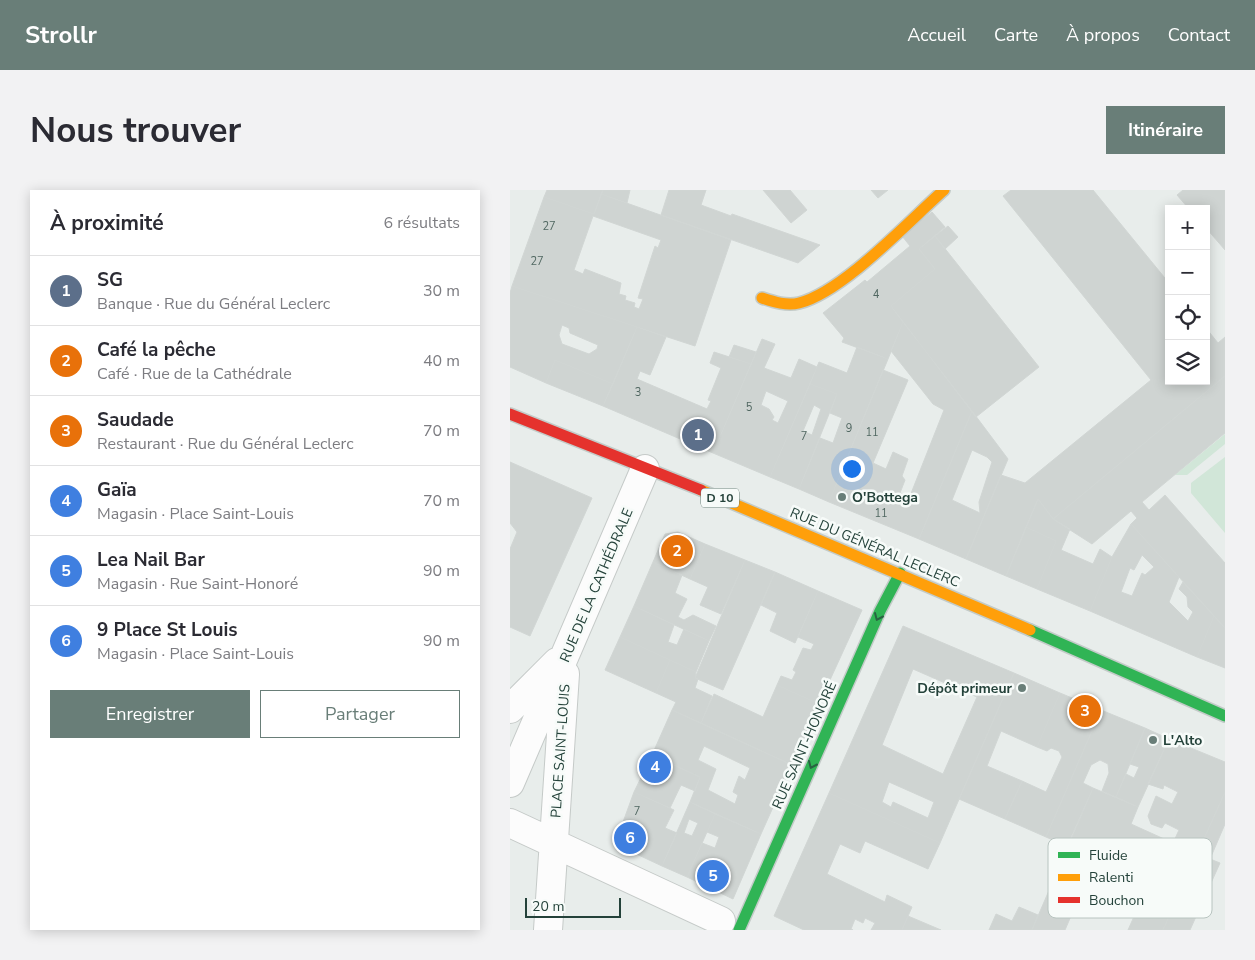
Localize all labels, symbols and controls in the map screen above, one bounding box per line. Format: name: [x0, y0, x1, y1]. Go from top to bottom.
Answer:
text: Strollr: [25, 19, 97, 51]
text: Accueil: [907, 23, 966, 47]
text: Carte: [994, 23, 1038, 47]
text: À propos: [1066, 23, 1140, 47]
text: Contact: [1168, 23, 1230, 47]
button: Itinéraire: [1106, 106, 1225, 154]
text: Nous trouver: [30, 107, 241, 154]
map controls: [1165, 205, 1210, 385]
button: +: [1165, 205, 1210, 250]
text: À proximité: [50, 209, 164, 237]
text: 6 résultats: [384, 212, 460, 234]
house number: 27: [542, 219, 556, 234]
button: −: [1165, 250, 1210, 295]
house number: 27: [530, 254, 544, 269]
text: SG: [97, 267, 123, 293]
text: 1: [61, 280, 71, 302]
text: 30 m: [423, 280, 460, 302]
house number: 4: [873, 287, 880, 302]
text: Banque · Rue du Général Leclerc: [97, 293, 330, 315]
button: locate: [1165, 295, 1210, 340]
text: Café la pêche: [97, 337, 216, 363]
button: layers: [1165, 340, 1210, 385]
text: 2: [61, 350, 71, 372]
text: 40 m: [423, 350, 460, 372]
text: Café · Rue de la Cathédrale: [97, 363, 292, 385]
house number: 3: [635, 385, 641, 400]
house number: 5: [746, 400, 753, 415]
text: Saudade: [97, 407, 174, 433]
pin: 1: [682, 416, 714, 454]
text: 3: [61, 420, 71, 442]
text: 70 m: [423, 420, 460, 442]
house number: 9: [846, 421, 852, 436]
house number: 11: [865, 425, 879, 440]
house number: 7: [801, 429, 807, 444]
text: Restaurant · Rue du Général Leclerc: [97, 433, 354, 455]
your location: [839, 456, 865, 482]
text: Gaïa: [97, 477, 137, 503]
road number: D 10: [701, 488, 739, 508]
place label: O'Bottega: [852, 488, 918, 507]
text: 4: [61, 490, 71, 512]
text: 70 m: [423, 490, 460, 512]
marker: O'Bottega: [836, 491, 848, 503]
text: Magasin · Place Saint-Louis: [97, 503, 294, 525]
street label: RUE DU GÉNÉRAL LECLERC: [787, 503, 963, 592]
street label: RUE DE LA CATHÉDRALE: [555, 505, 638, 665]
house number: 11: [874, 506, 888, 521]
pin: 2: [661, 532, 693, 570]
text: Lea Nail Bar: [97, 547, 205, 573]
text: 5: [61, 560, 71, 582]
text: 90 m: [423, 560, 460, 582]
text: Magasin · Rue Saint-Honoré: [97, 573, 298, 595]
one-way arrow: [873, 612, 884, 621]
text: 9 Place St Louis: [97, 617, 238, 643]
text: 6: [61, 630, 71, 652]
text: 90 m: [423, 630, 460, 652]
text: Magasin · Place Saint-Louis: [97, 643, 294, 665]
street label: RUE SAINT-HONORÉ: [768, 678, 841, 812]
place label: Dépôt primeur: [917, 679, 1013, 698]
marker: Dépôt primeur: [1016, 682, 1028, 694]
street label: PLACE SAINT-LOUIS: [546, 683, 575, 819]
button: Enregistrer: [50, 690, 250, 738]
button: Partager: [260, 690, 460, 738]
pin: 3: [1069, 692, 1101, 730]
place label: L'Alto: [1163, 731, 1202, 750]
marker: L'Alto: [1147, 734, 1159, 746]
pin: 4: [639, 748, 671, 786]
one-way arrow: [807, 760, 818, 769]
house number: 7: [634, 804, 640, 819]
pin: 6: [614, 819, 646, 857]
legend: [1048, 838, 1212, 918]
text: Fluide: [1089, 846, 1128, 865]
pin: 5: [697, 857, 729, 895]
text: Ralenti: [1089, 868, 1133, 887]
text: Bouchon: [1089, 891, 1144, 910]
scale bar: [525, 895, 621, 918]
text: 20 m: [532, 897, 564, 916]

